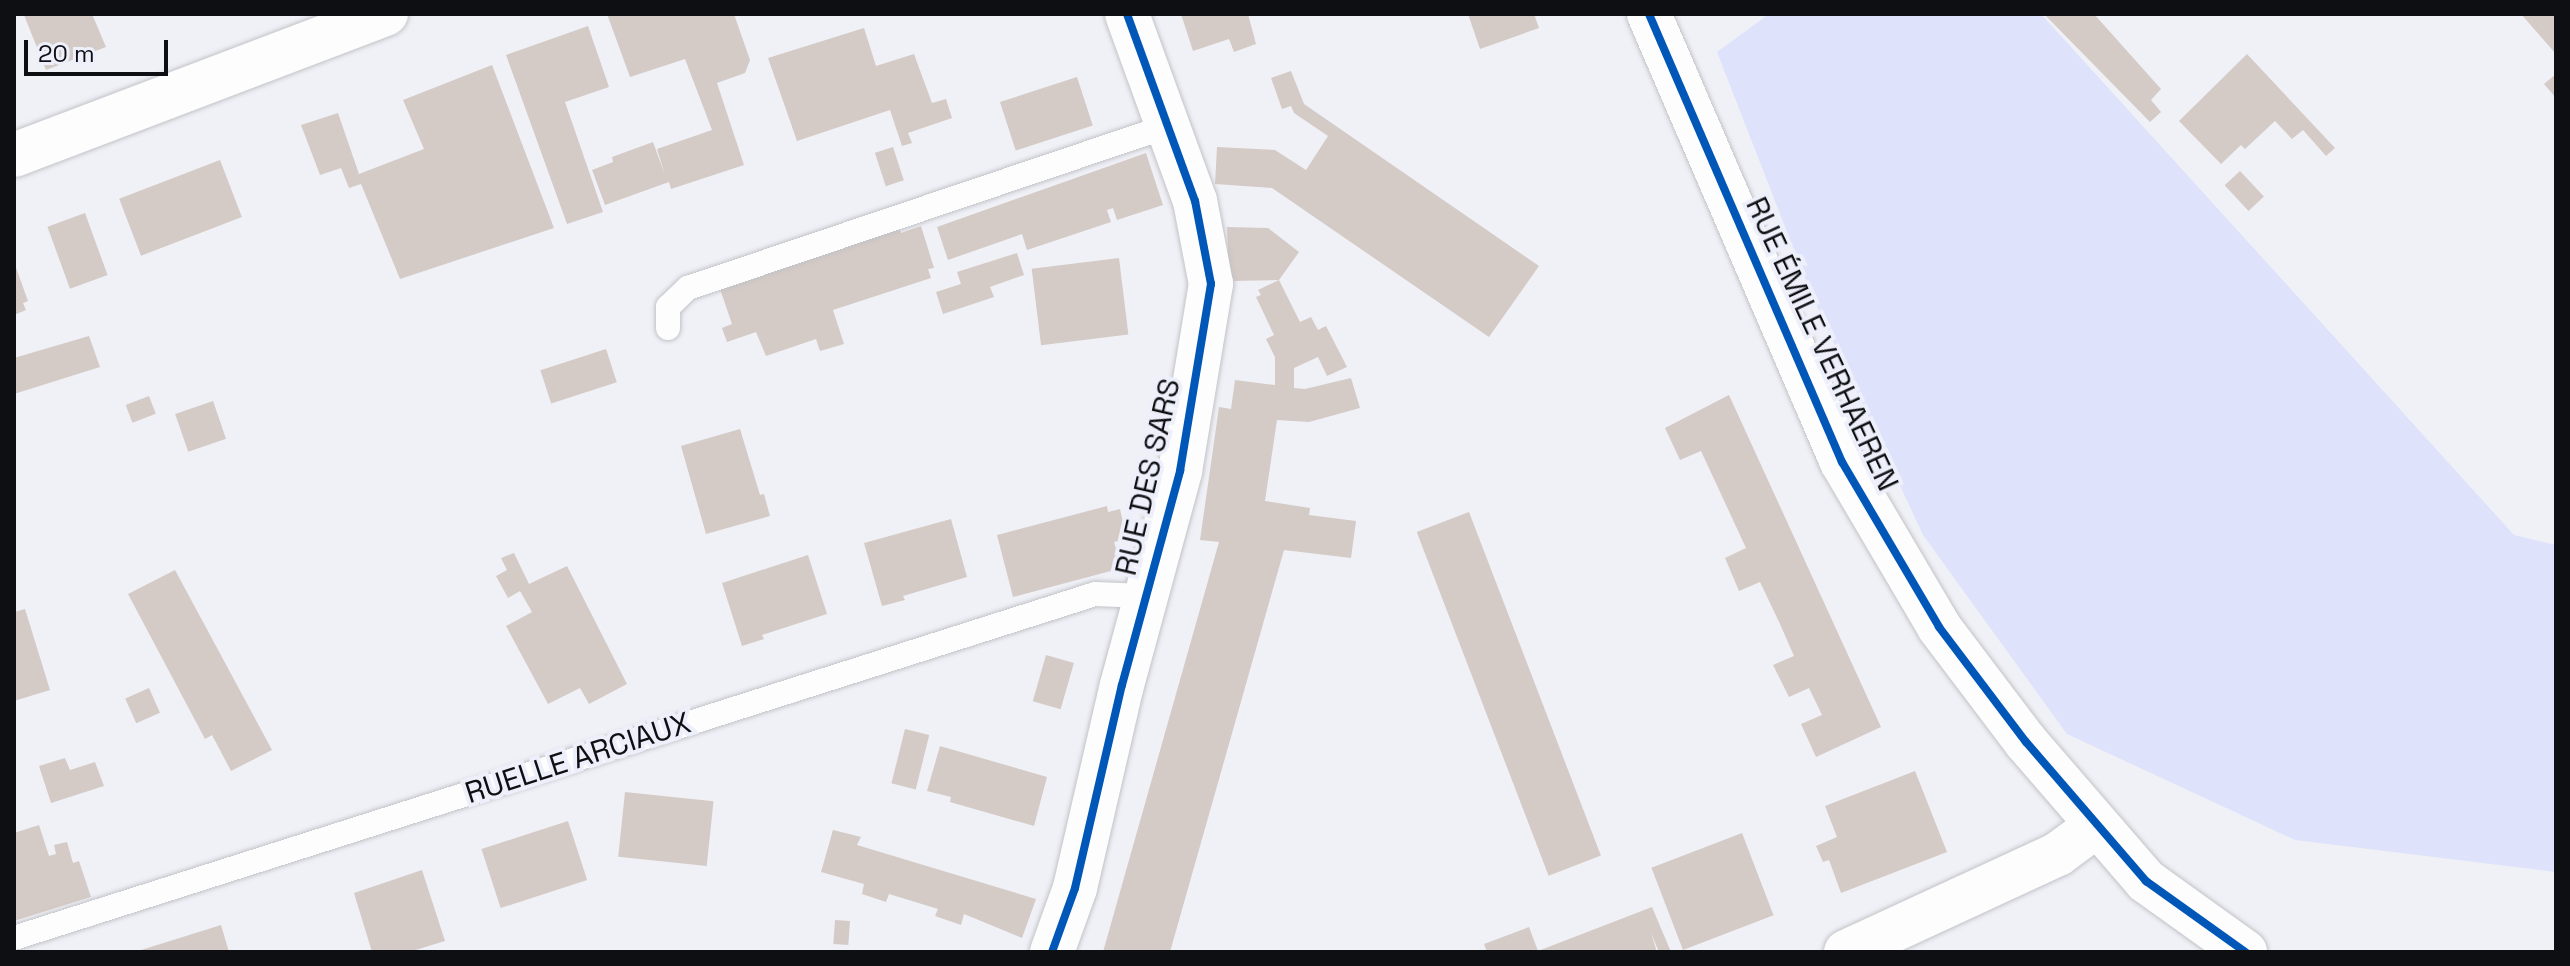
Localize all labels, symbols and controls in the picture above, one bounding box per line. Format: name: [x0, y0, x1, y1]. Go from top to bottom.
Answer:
scale bar: [28, 24, 172, 74]
text: 20 m: [38, 38, 95, 69]
street label: RUE ÉMILE VERHAEREN: [1738, 191, 1906, 497]
street label: RUE DES SARS: [1108, 375, 1188, 579]
street label: RUELLE ARCIAUX: [461, 705, 695, 811]

